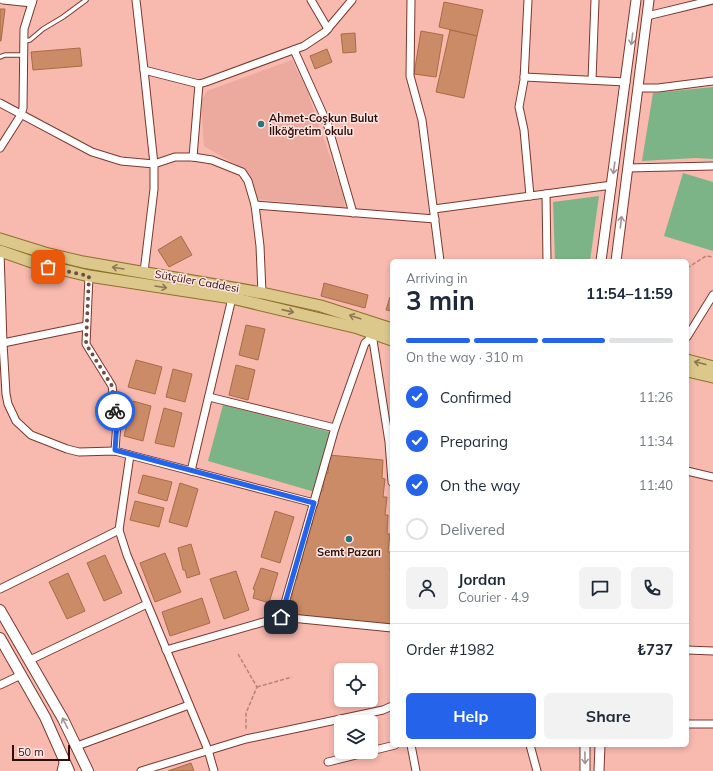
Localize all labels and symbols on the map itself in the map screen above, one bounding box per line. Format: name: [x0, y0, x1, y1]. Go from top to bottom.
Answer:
one-way arrow: [628, 32, 635, 45]
place label: Ahmet-Coşkun Bulut İlköğretim okulu: [269, 111, 378, 138]
marker: Ahmet-Coşkun Bulut İlköğretim okulu: [256, 119, 266, 129]
one-way arrow: [610, 161, 618, 174]
one-way arrow: [617, 216, 625, 229]
pin: [31, 250, 65, 284]
one-way arrow: [112, 263, 125, 271]
street label: Sütçüler Caddesi: [154, 267, 240, 295]
one-way arrow: [154, 283, 167, 291]
one-way arrow: [282, 307, 295, 315]
one-way arrow: [348, 313, 361, 320]
one-way arrow: [694, 359, 707, 367]
courier: [95, 391, 135, 431]
marker: Semt Pazarı: [344, 534, 354, 544]
place label: Semt Pazarı: [317, 545, 381, 559]
pin: [264, 600, 298, 634]
one-way arrow: [61, 717, 69, 729]
scale bar: [12, 743, 70, 762]
one-way arrow: [581, 751, 589, 764]

